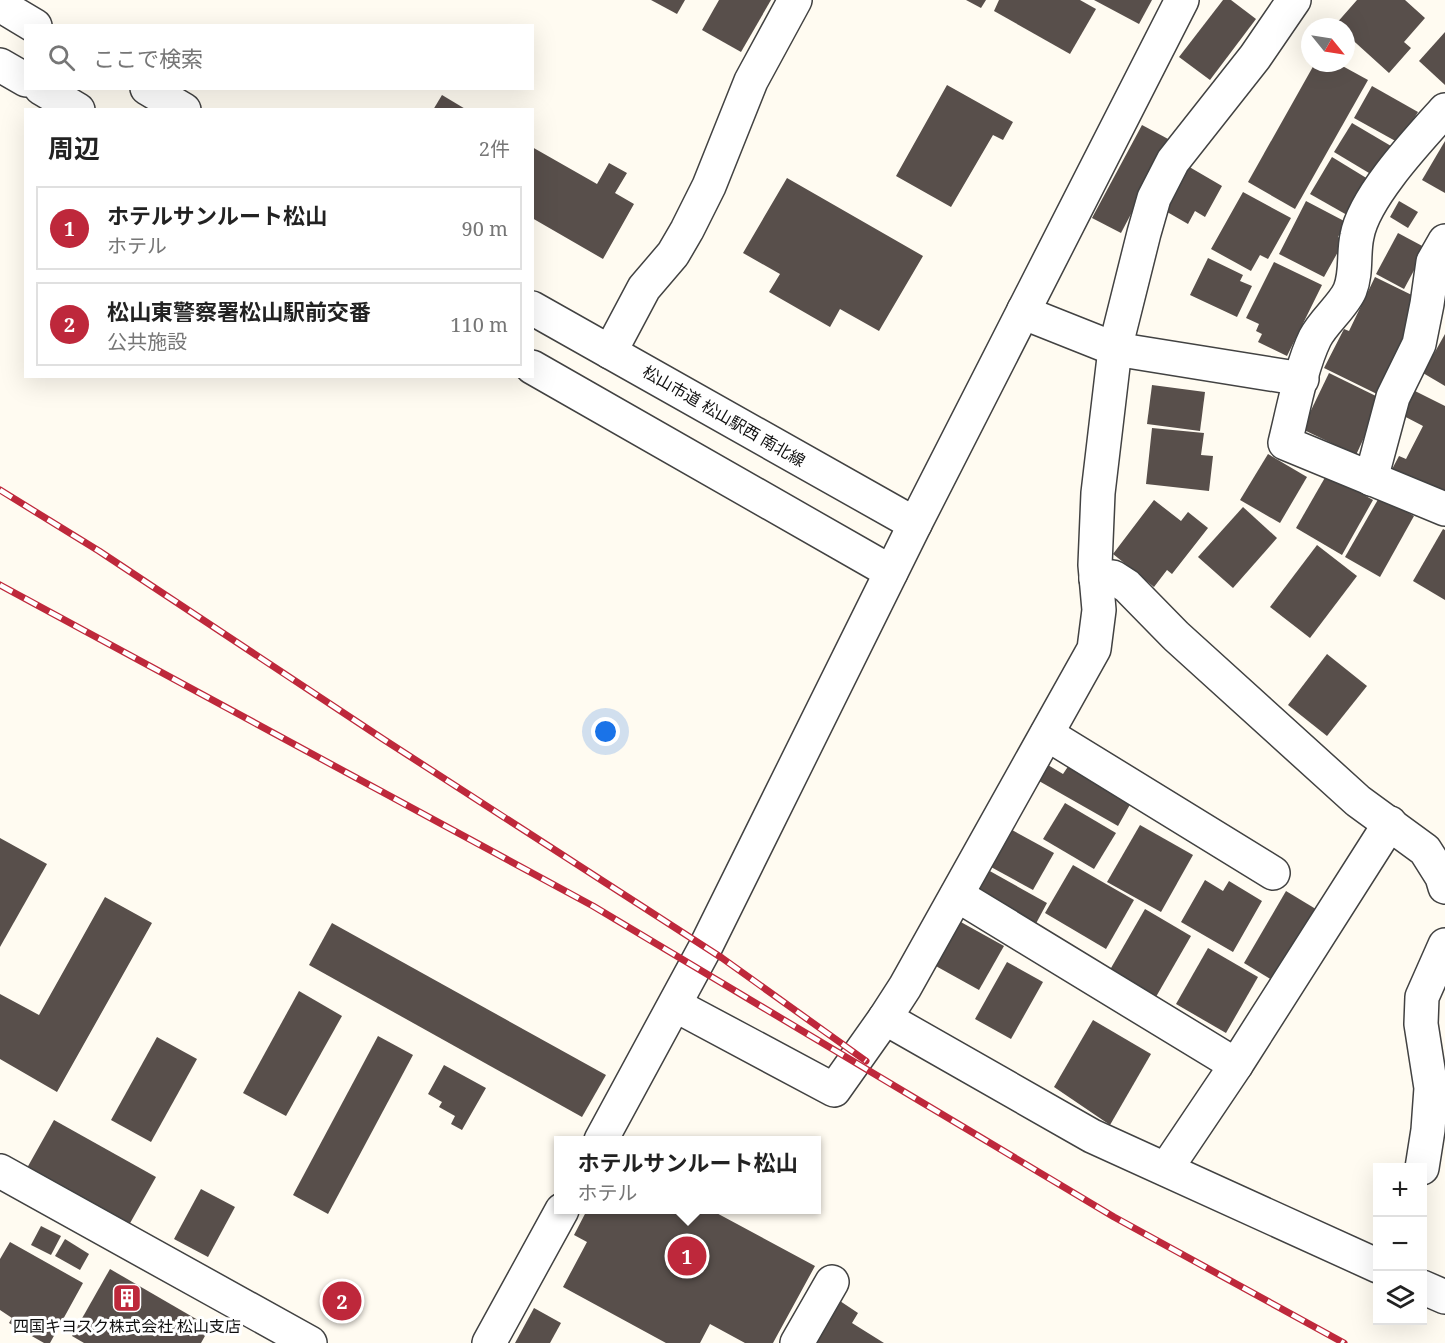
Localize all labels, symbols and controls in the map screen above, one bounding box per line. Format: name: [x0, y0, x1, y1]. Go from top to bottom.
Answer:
north arrow: [1301, 18, 1355, 72]
search box: [24, 24, 534, 90]
icon: search: [45, 41, 78, 74]
text: ここで検索: [93, 43, 203, 73]
text: 周辺: [48, 130, 100, 166]
text: 2件: [479, 135, 510, 162]
text: ホテルサンルート松山: [107, 200, 327, 230]
text: 1: [64, 215, 75, 242]
text: 90 m: [462, 215, 508, 242]
text: ホテル: [107, 232, 167, 259]
text: 松山東警察署松山駅前交番: [107, 296, 371, 326]
text: 2: [64, 311, 75, 338]
text: 110 m: [450, 311, 508, 338]
text: 公共施設: [107, 328, 187, 355]
street label: 松山市道 松山駅西 南北線: [639, 360, 809, 472]
your location: [591, 717, 620, 746]
popup: [554, 1136, 821, 1214]
text: ホテルサンルート松山: [577, 1147, 798, 1177]
map controls: [1373, 1163, 1427, 1325]
button: +: [1373, 1163, 1427, 1217]
text: ホテル: [577, 1179, 637, 1206]
button: −: [1373, 1217, 1427, 1271]
pin: 1: [668, 1234, 706, 1278]
button: layers: [1373, 1271, 1427, 1325]
pin: 2: [322, 1278, 362, 1324]
building icon: 四国キヨスク株式会社 松山支店: [111, 1282, 143, 1314]
place label: 四国キヨスク株式会社 松山支店: [13, 1315, 241, 1337]

